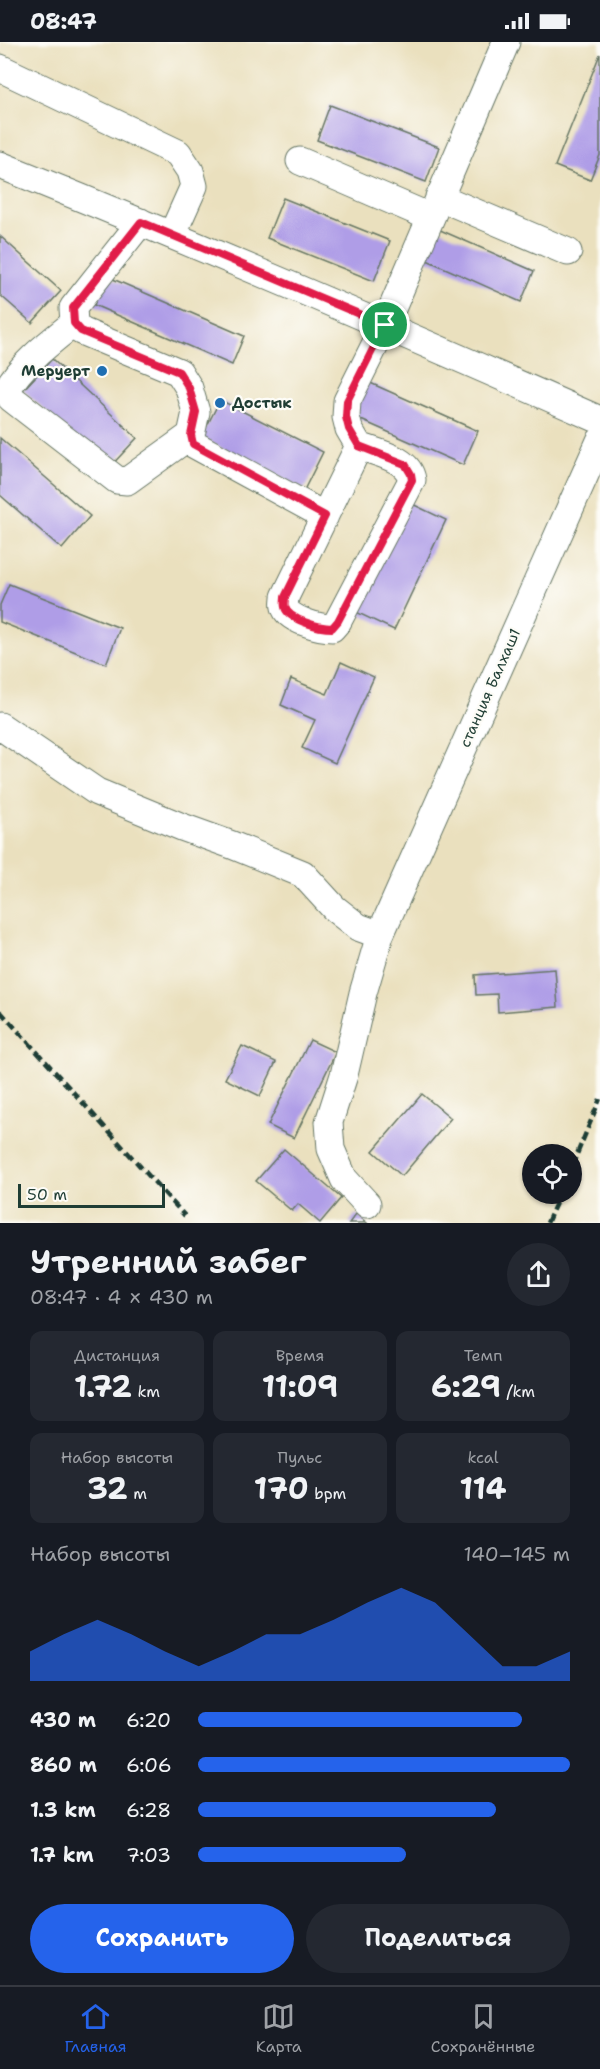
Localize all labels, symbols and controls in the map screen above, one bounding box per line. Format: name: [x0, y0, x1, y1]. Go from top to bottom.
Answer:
text: 08:47: [30, 7, 97, 36]
pin: [359, 299, 410, 350]
icon: arrive: [368, 308, 401, 341]
place label: Меруерт: [21, 361, 90, 381]
marker: Меруерт: [95, 364, 109, 378]
place label: Достык: [232, 393, 292, 413]
marker: Достык: [213, 396, 227, 410]
street label: станция Балхаш1: [455, 626, 525, 750]
map controls: [522, 1144, 582, 1204]
button: locate: [522, 1144, 582, 1204]
scale bar: [18, 1181, 165, 1208]
text: 50 m: [27, 1184, 67, 1205]
text: Утренний забег: [30, 1239, 307, 1284]
button: share: [507, 1243, 570, 1306]
text: 08:47 · 4 × 430 m: [30, 1284, 213, 1310]
text: Дистанция: [74, 1345, 160, 1366]
text: Время: [276, 1345, 324, 1366]
text: Темп: [464, 1345, 502, 1366]
text: 1.72: [74, 1366, 132, 1407]
text: 11:09: [262, 1366, 338, 1407]
text: 6:29: [431, 1366, 501, 1407]
text: km: [132, 1381, 160, 1402]
text: /km: [501, 1381, 535, 1402]
text: Набор высоты: [61, 1447, 173, 1468]
text: Пульс: [278, 1447, 322, 1468]
text: kcal: [467, 1447, 499, 1468]
text: 32: [87, 1468, 128, 1509]
text: 170: [254, 1468, 309, 1509]
text: 114: [460, 1468, 506, 1509]
text: m: [128, 1483, 147, 1504]
text: bpm: [309, 1483, 346, 1504]
text: Набор высоты: [30, 1541, 170, 1567]
text: 140–145 m: [464, 1541, 570, 1567]
text: 430 m: [30, 1707, 96, 1733]
text: 6:20: [126, 1707, 171, 1733]
text: 860 m: [30, 1752, 97, 1778]
text: 6:06: [126, 1752, 172, 1778]
text: 1.3 km: [30, 1797, 96, 1823]
text: 6:28: [126, 1797, 171, 1823]
text: 1.7 km: [30, 1842, 94, 1868]
text: 7:03: [126, 1842, 171, 1868]
button: Сохранить: [30, 1904, 294, 1973]
button: Поделиться: [306, 1904, 570, 1973]
tab: Главная: [65, 2000, 127, 2057]
tab: Карта: [256, 2000, 302, 2057]
tab: Сохранённые: [431, 2000, 535, 2057]

